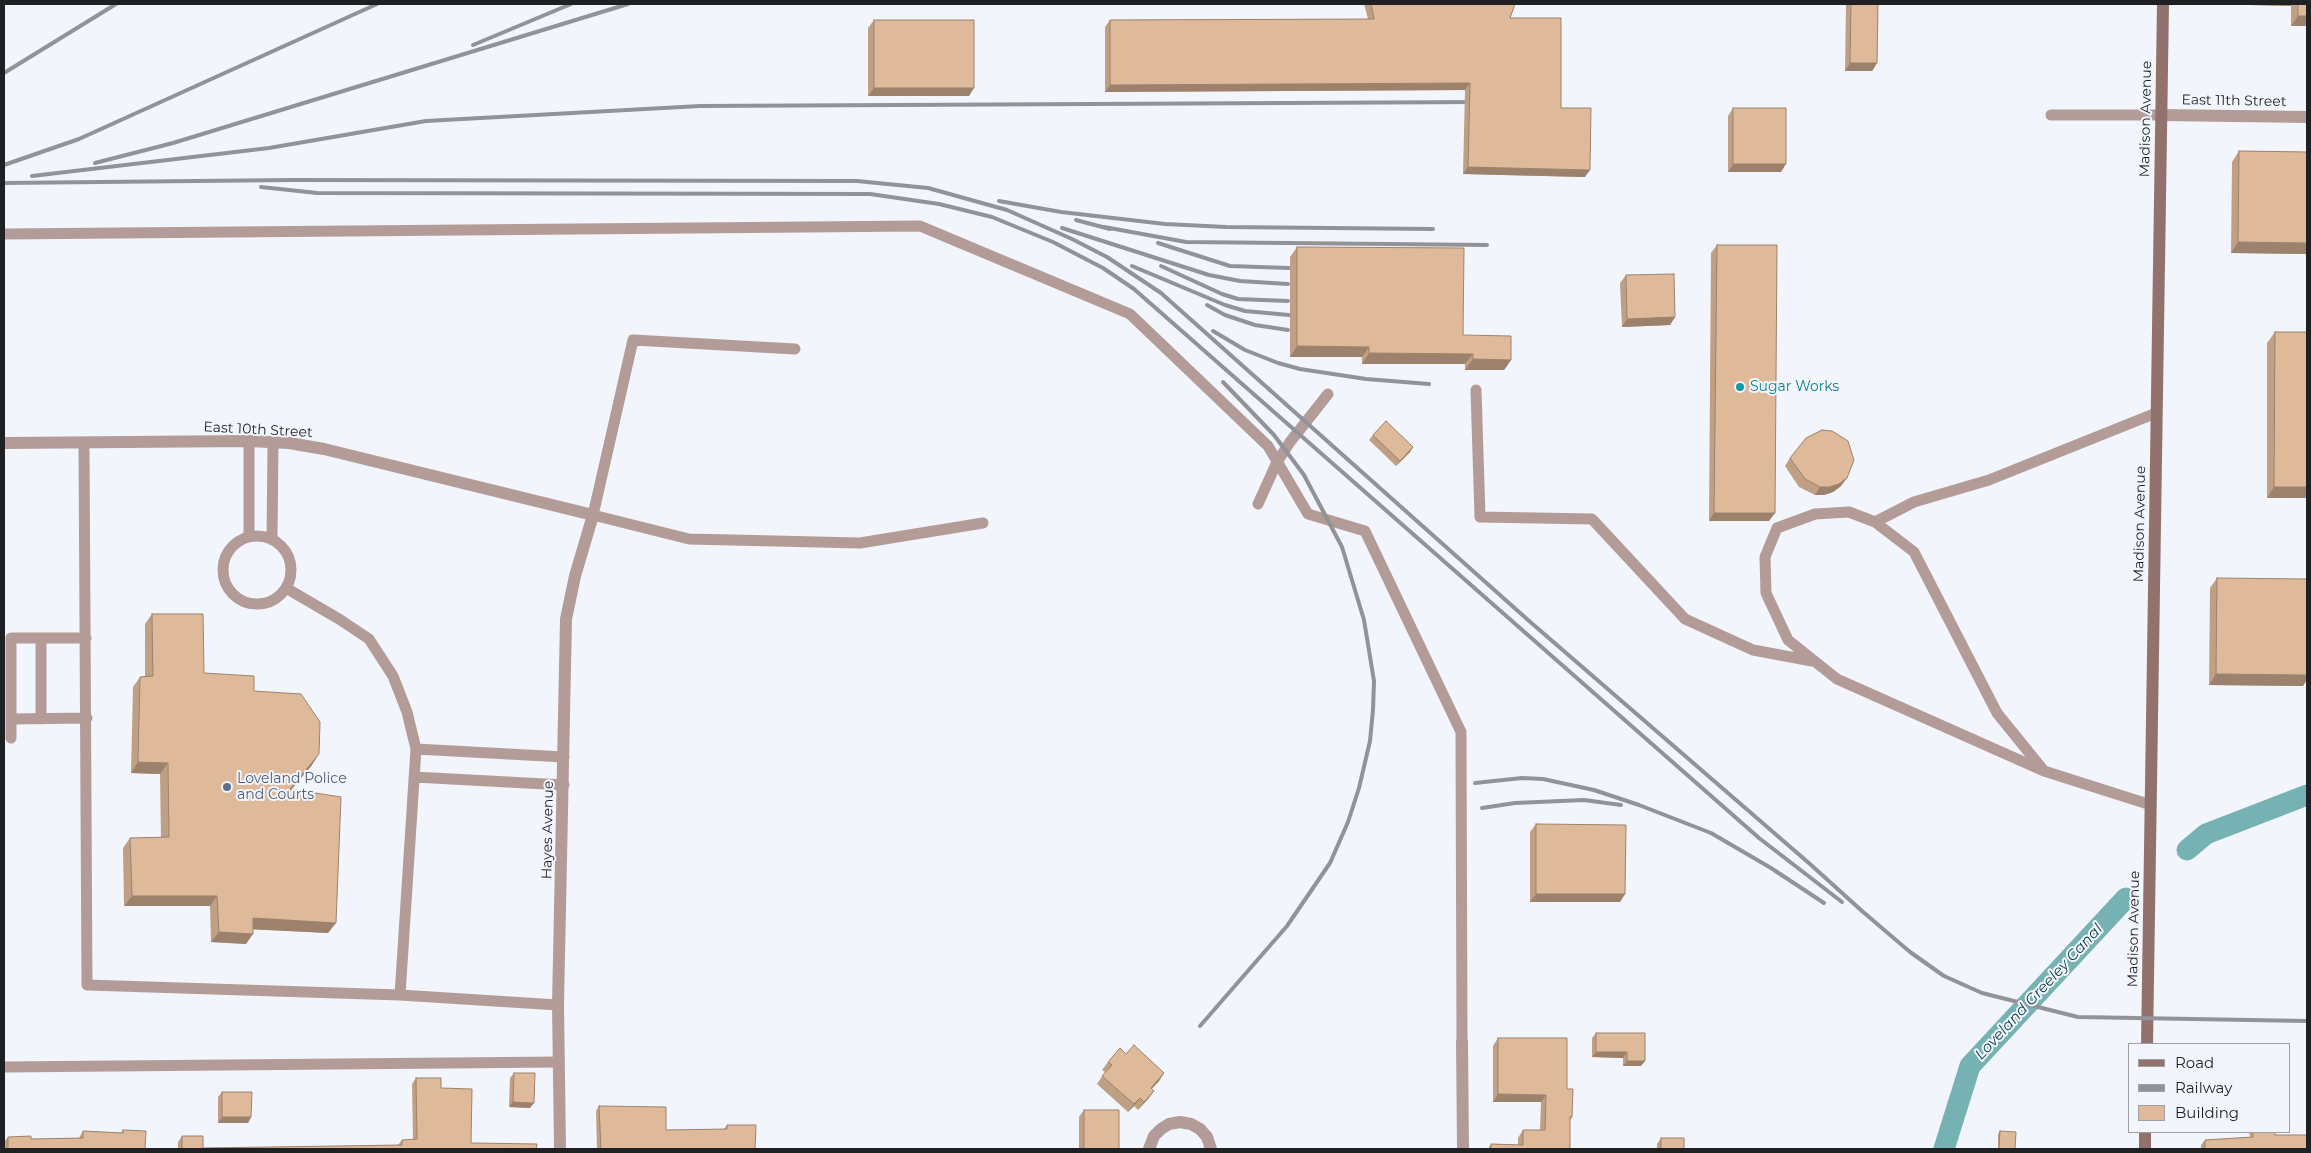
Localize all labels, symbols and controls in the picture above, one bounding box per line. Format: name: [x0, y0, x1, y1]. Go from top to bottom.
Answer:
street label: Madison Avenue: [2137, 61, 2155, 177]
street label: East 11th Street: [2181, 92, 2287, 110]
place label: Sugar Works: [1750, 379, 1839, 395]
marker: Sugar Works: [1734, 381, 1746, 393]
street label: East 10th Street: [203, 419, 313, 441]
street label: Madison Avenue: [2131, 466, 2149, 582]
place label: Loveland Police and Courts: [237, 771, 347, 804]
marker: Loveland Police and Courts: [221, 781, 233, 793]
street label: Hayes Avenue: [539, 781, 557, 879]
street label: Madison Avenue: [2125, 871, 2143, 987]
water label: Loveland Greeley Canal: [1971, 920, 2107, 1064]
legend: [2128, 1043, 2291, 1133]
text: Road: [2175, 1053, 2214, 1072]
text: Railway: [2175, 1078, 2232, 1097]
text: Building: [2175, 1103, 2239, 1122]

